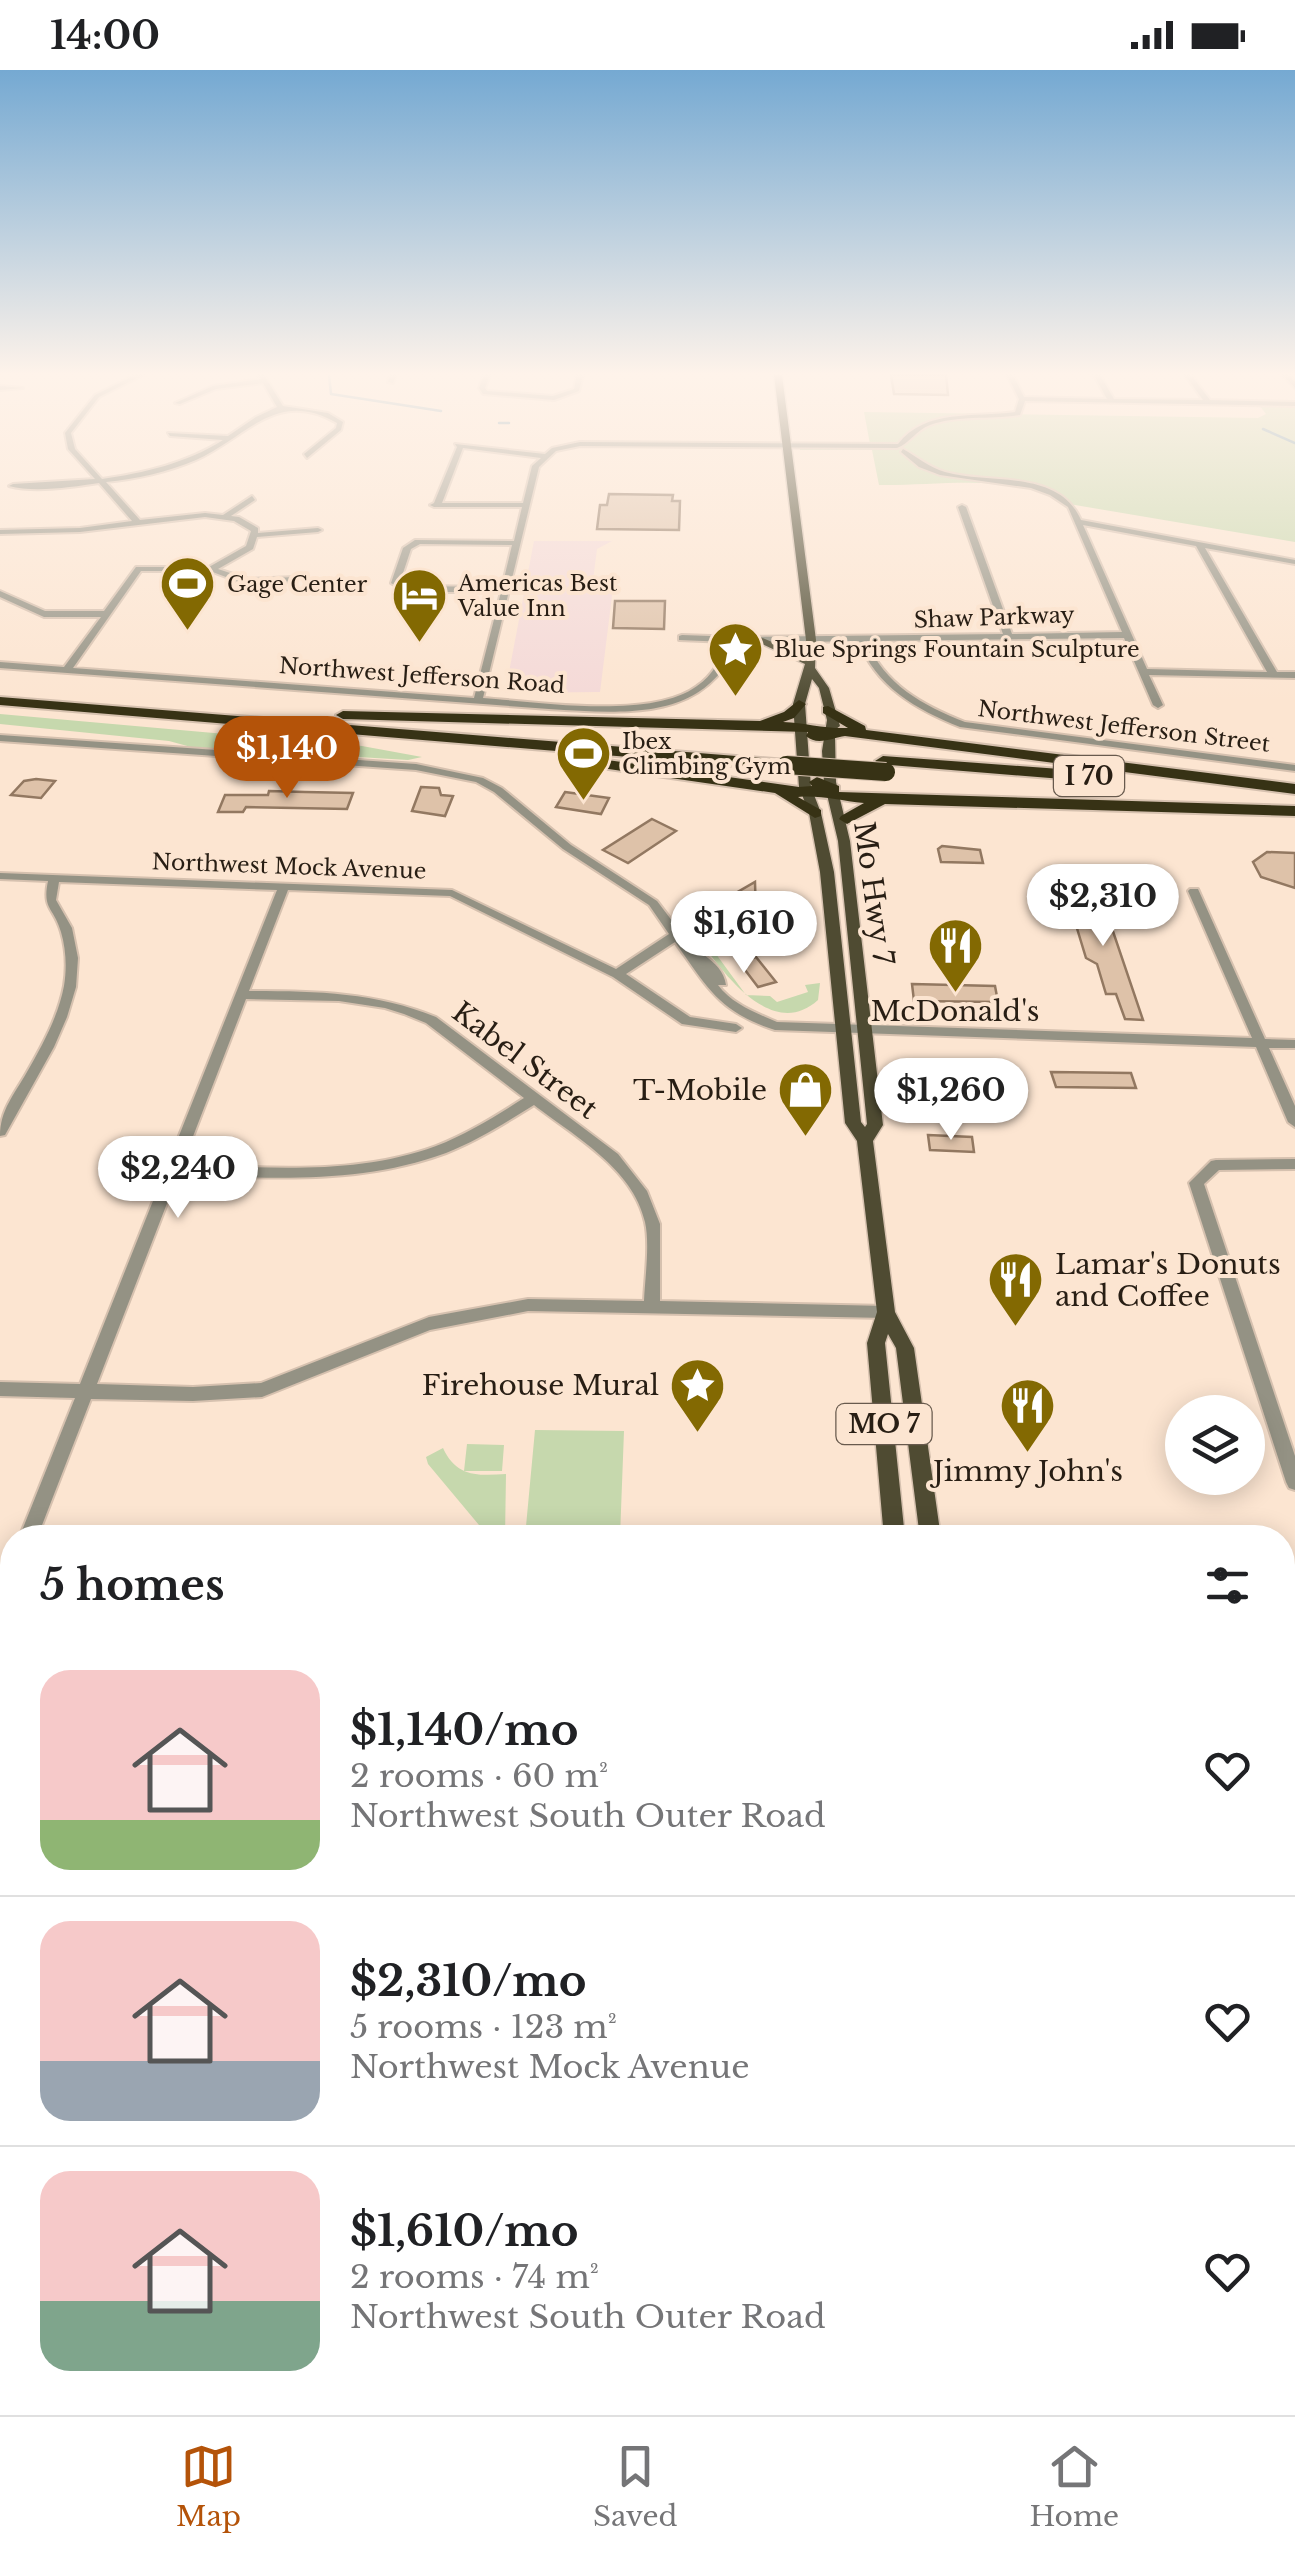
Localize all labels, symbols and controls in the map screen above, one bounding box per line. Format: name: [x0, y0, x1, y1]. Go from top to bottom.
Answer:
text: 14:00: [50, 12, 160, 59]
sports icon: Gage Center: [158, 554, 218, 633]
hotel icon: Americas Best Value Inn: [389, 566, 449, 645]
place label: Americas Best Value Inn: [457, 570, 618, 622]
place label: Gage Center: [227, 571, 368, 598]
street label: Shaw Parkway: [913, 601, 1075, 634]
place icon: Blue Springs Fountain Sculpture: [705, 619, 765, 698]
place label: Blue Springs Fountain Sculpture: [774, 636, 1140, 663]
street label: Northwest Jefferson Road: [278, 652, 566, 699]
street label: Northwest Jefferson Street: [976, 695, 1272, 758]
pin: $1,140: [206, 716, 368, 801]
sports icon: Ibex Climbing Gym: [553, 724, 613, 803]
text: $1,140: [236, 728, 338, 768]
place label: Ibex Climbing Gym: [622, 728, 791, 780]
road number: I 70: [1054, 756, 1124, 796]
street label: Mo Hwy 7: [846, 819, 901, 968]
street label: Northwest Mock Avenue: [151, 848, 427, 885]
pin: $2,310: [1022, 864, 1184, 949]
text: $2,310: [1049, 876, 1157, 916]
pin: $1,610: [663, 891, 825, 976]
text: $1,610: [693, 903, 795, 943]
restaurant icon: McDonald's: [925, 915, 985, 994]
street label: Kabel Street: [445, 994, 605, 1127]
place label: McDonald's: [870, 994, 1040, 1029]
pin: $1,260: [870, 1058, 1032, 1143]
shop icon: T-Mobile: [776, 1060, 836, 1139]
text: $1,260: [896, 1070, 1006, 1110]
place label: T-Mobile: [633, 1073, 767, 1108]
pin: $2,240: [97, 1136, 259, 1221]
text: $2,240: [120, 1148, 236, 1188]
place label: Lamar's Donuts and Coffee: [1055, 1247, 1281, 1314]
restaurant icon: Lamar's Donuts and Coffee: [986, 1250, 1046, 1329]
place icon: Firehouse Mural: [668, 1355, 728, 1434]
place label: Firehouse Mural: [422, 1368, 659, 1403]
restaurant icon: Jimmy John's: [998, 1375, 1058, 1454]
map controls: [1165, 1395, 1265, 1495]
button: layers: [1165, 1395, 1265, 1495]
road number: MO 7: [836, 1404, 932, 1444]
place label: Jimmy John's: [929, 1454, 1123, 1489]
icon: filters: [1200, 1558, 1255, 1613]
text: 5 homes: [40, 1559, 224, 1611]
text: $1,140/mo: [350, 1704, 578, 1756]
icon: home: [120, 1710, 240, 1830]
icon: heart: [1200, 1743, 1255, 1798]
text: 2 rooms · 60 m²: [350, 1756, 608, 1796]
text: Northwest South Outer Road: [350, 1796, 826, 1836]
text: $2,310/mo: [350, 1955, 586, 2007]
icon: home: [120, 1961, 240, 2081]
icon: heart: [1200, 1994, 1255, 2049]
text: 5 rooms · 123 m²: [350, 2007, 617, 2047]
text: Northwest Mock Avenue: [350, 2047, 750, 2087]
text: $1,610/mo: [350, 2205, 578, 2257]
icon: home: [120, 2211, 240, 2331]
icon: heart: [1200, 2244, 1255, 2299]
text: 2 rooms · 74 m²: [350, 2257, 599, 2297]
text: Northwest South Outer Road: [350, 2297, 826, 2337]
tab: Map: [176, 2439, 241, 2534]
tab: Saved: [593, 2439, 677, 2534]
tab: Home: [1029, 2439, 1119, 2534]

